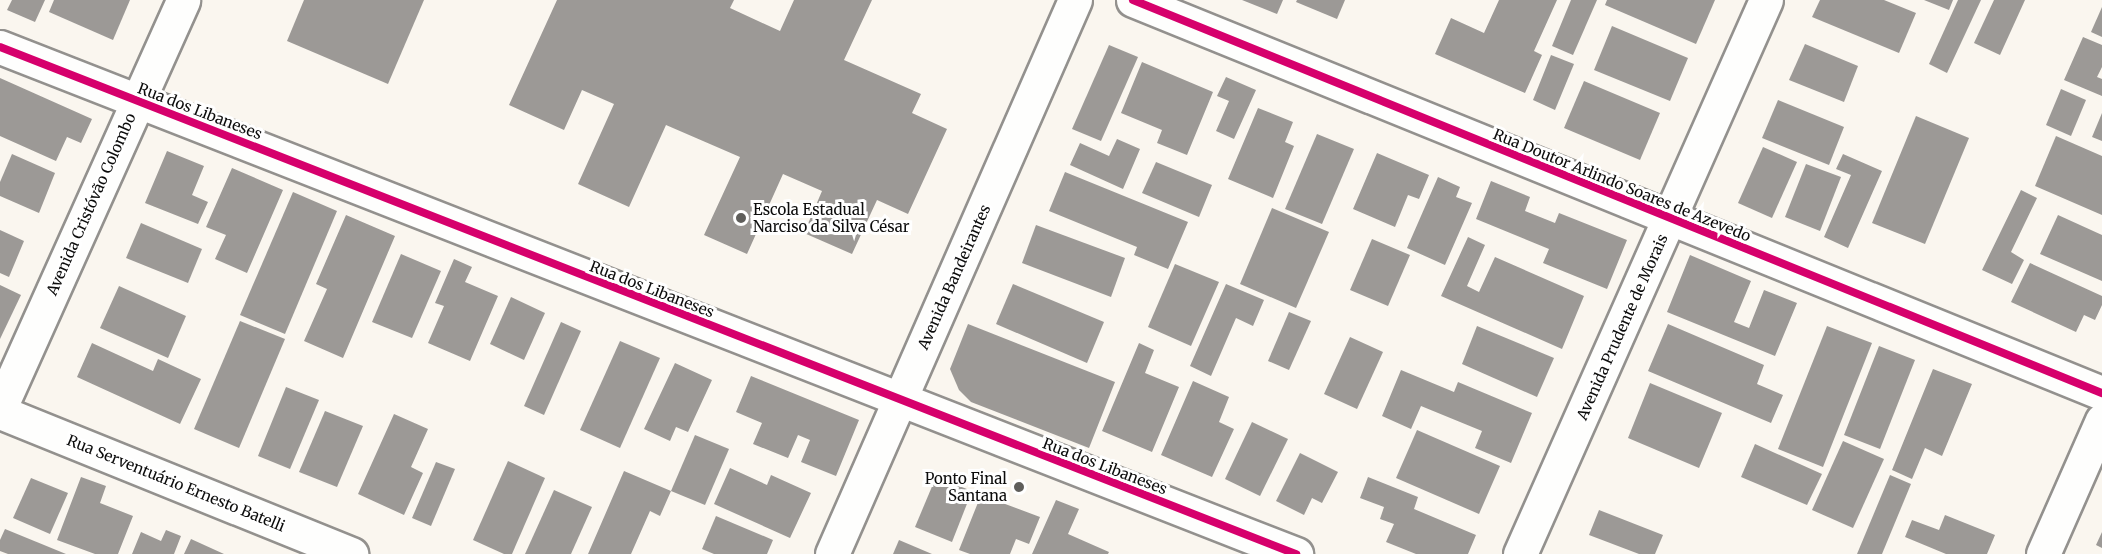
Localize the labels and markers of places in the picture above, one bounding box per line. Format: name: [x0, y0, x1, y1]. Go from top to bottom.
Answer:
place label: Escola Estadual Narciso da Silva César: [753, 200, 910, 235]
marker: Escola Estadual Narciso da Silva César: [734, 211, 748, 225]
place label: Ponto Final Santana: [925, 469, 1007, 504]
marker: Ponto Final Santana: [1012, 480, 1026, 494]

